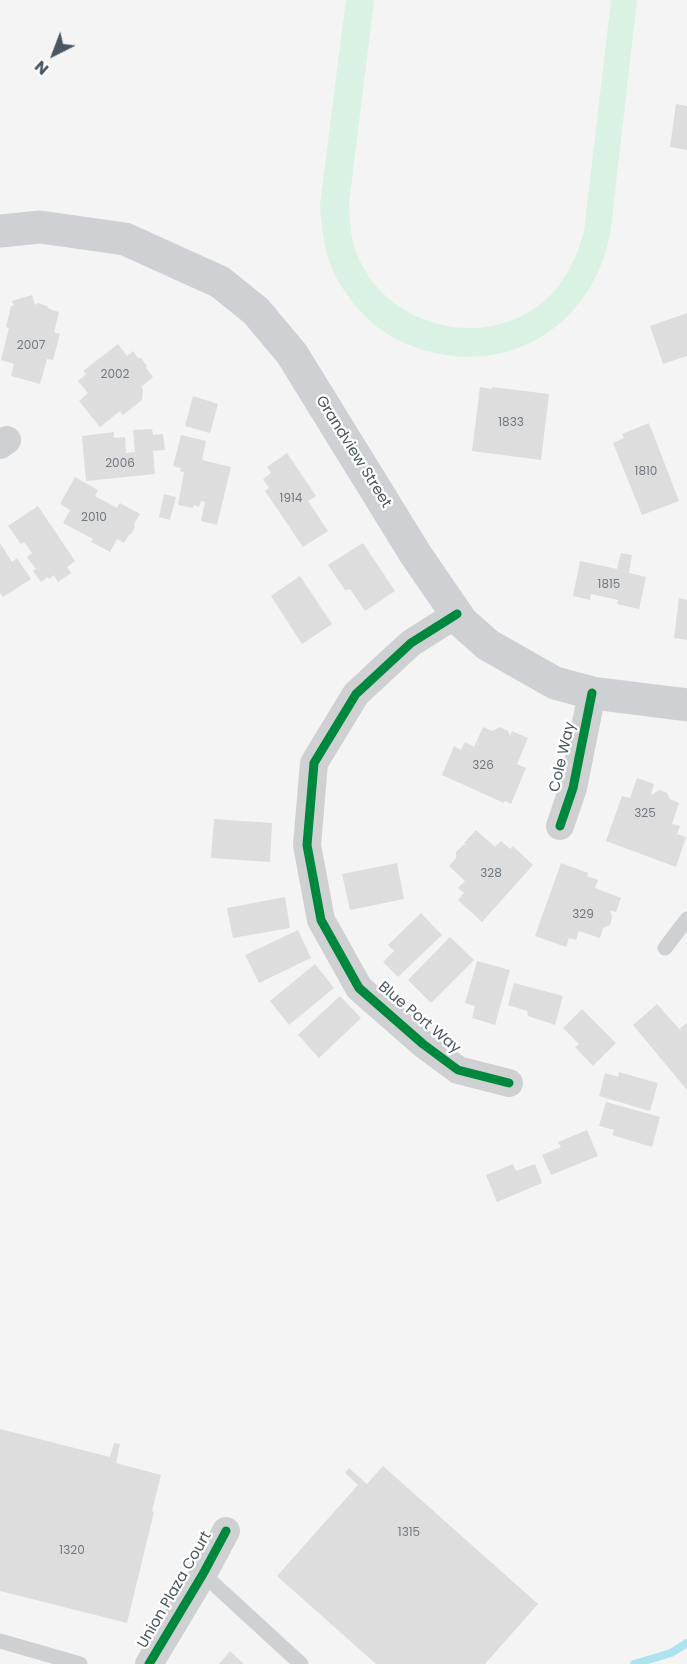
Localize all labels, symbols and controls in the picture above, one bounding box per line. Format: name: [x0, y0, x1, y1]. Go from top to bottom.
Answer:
north arrow: [24, 24, 84, 84]
text: N: [29, 55, 54, 80]
house number: 2007: [17, 339, 45, 353]
house number: 2002: [101, 368, 129, 382]
street label: Grandview Street: [311, 393, 395, 511]
house number: 1833: [498, 416, 524, 430]
house number: 2006: [105, 457, 135, 471]
house number: 1810: [635, 465, 657, 479]
house number: 1914: [280, 492, 302, 506]
house number: 2010: [81, 511, 107, 525]
house number: 1815: [598, 578, 620, 592]
street label: Cole Way: [546, 720, 580, 794]
house number: 326: [472, 759, 494, 773]
house number: 325: [634, 807, 656, 821]
house number: 328: [480, 867, 502, 881]
house number: 329: [572, 908, 594, 922]
street label: Blue Port Way: [374, 978, 464, 1058]
house number: 1315: [398, 1526, 420, 1540]
street label: Union Plaza Court: [134, 1528, 216, 1652]
house number: 1320: [59, 1544, 85, 1558]

